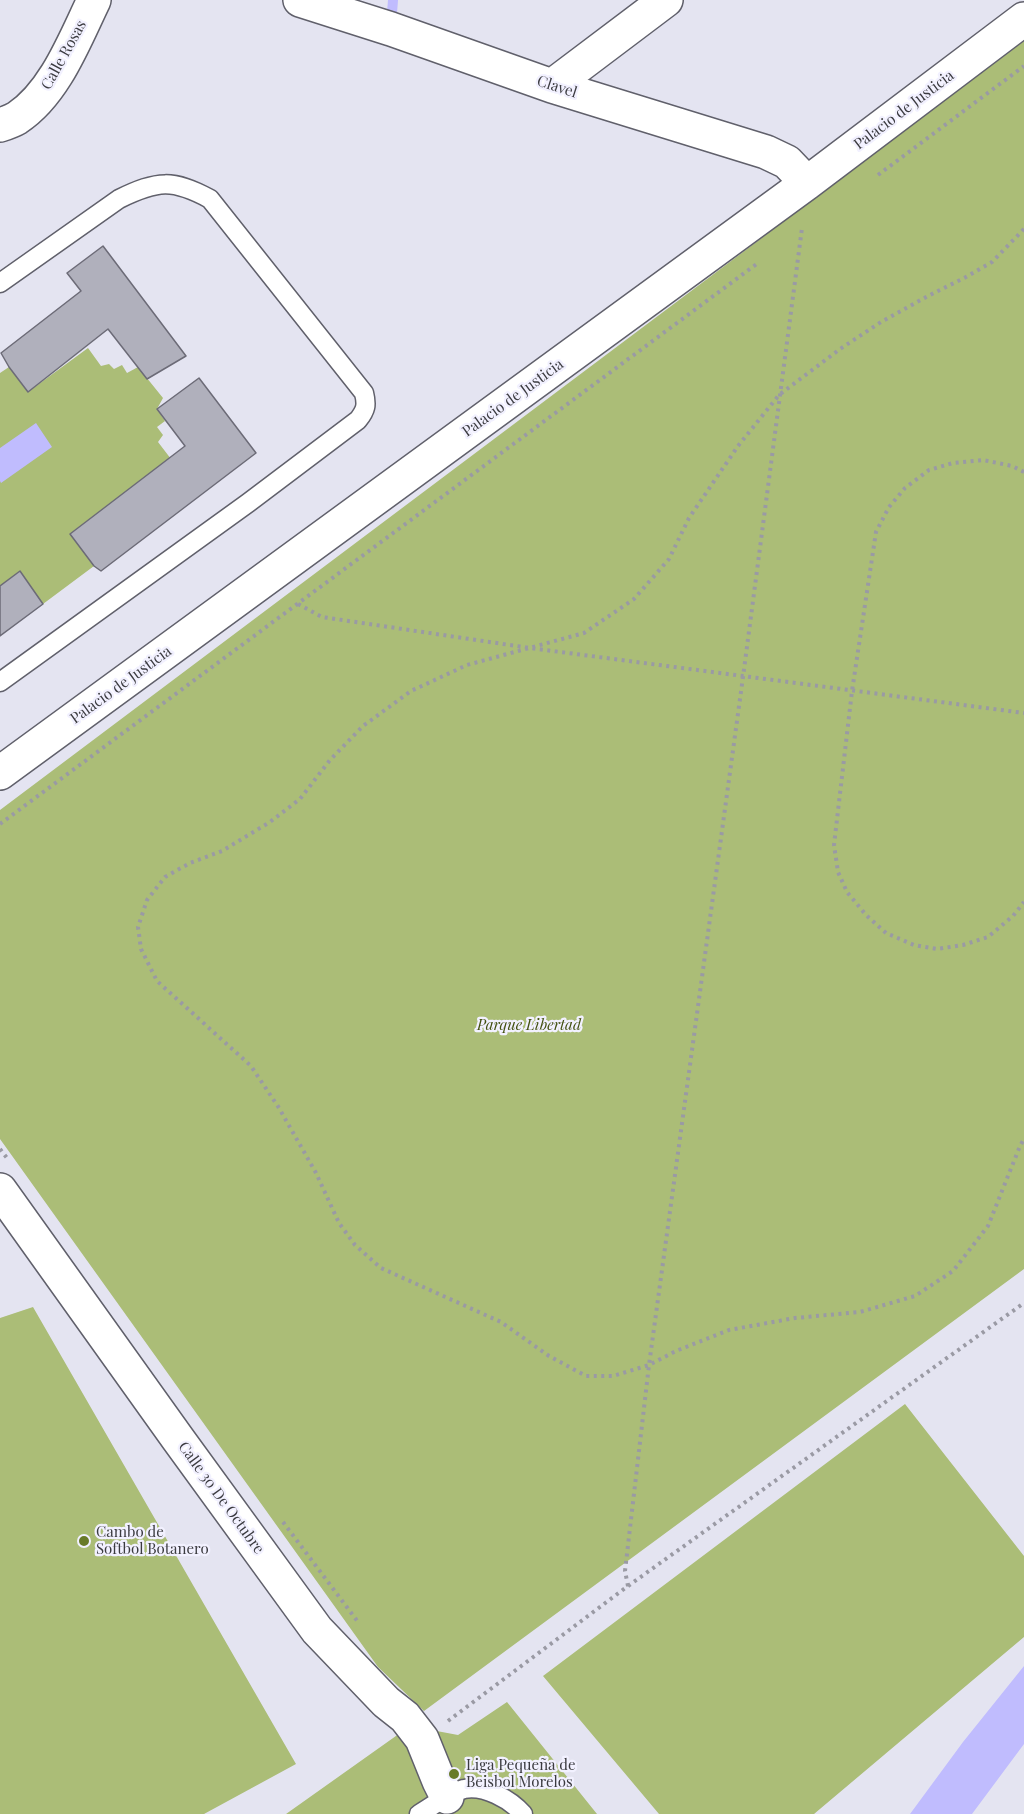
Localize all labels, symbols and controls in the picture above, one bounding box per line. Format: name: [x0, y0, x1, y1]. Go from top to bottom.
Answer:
street label: Calle Rosas: [38, 17, 90, 93]
street label: Palacio de Justicia: [850, 67, 958, 153]
street label: Clavel: [535, 72, 579, 102]
street label: Palacio de Justicia: [459, 355, 567, 441]
street label: Palacio de Justicia: [67, 642, 175, 728]
park label: Parque Libertad: [477, 1016, 581, 1034]
street label: Calle 30 De Octubre: [174, 1438, 268, 1558]
place label: Cambo de Softbol Botanero: [96, 1523, 209, 1558]
marker: Cambo de Softbol Botanero: [77, 1534, 91, 1548]
place label: Liga Pequeña de Beisbol Morelos: [466, 1756, 576, 1791]
marker: Liga Pequeña de Beisbol Morelos: [447, 1767, 461, 1781]

